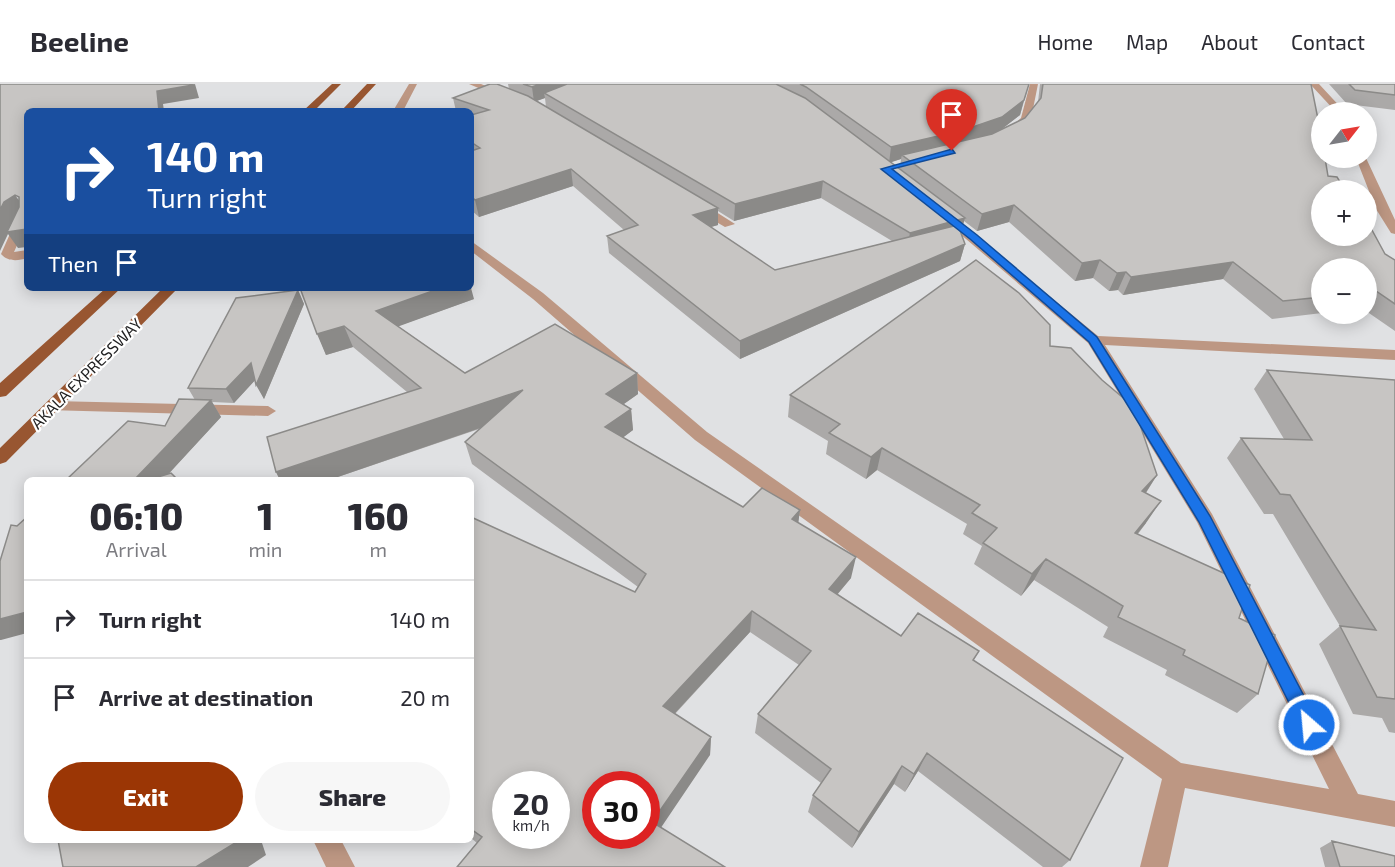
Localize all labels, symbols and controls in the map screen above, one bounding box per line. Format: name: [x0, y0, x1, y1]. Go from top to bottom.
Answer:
text: Beeline: [30, 24, 129, 58]
text: Home: [1037, 29, 1093, 54]
text: Map: [1126, 29, 1168, 54]
text: About: [1201, 29, 1258, 54]
text: Contact: [1291, 29, 1365, 54]
pin: [926, 89, 977, 151]
icon: arrive: [935, 98, 968, 131]
north arrow: [1311, 102, 1377, 168]
map controls: [1311, 102, 1377, 324]
text: 140 m: [147, 130, 264, 180]
icon: right: [48, 132, 126, 210]
button: +: [1311, 180, 1377, 246]
text: Turn right: [147, 181, 267, 213]
icon: arrive: [110, 246, 143, 279]
text: Then: [48, 250, 98, 276]
button: −: [1311, 258, 1377, 324]
street label: AKALA EXPRESSWAY: [27, 314, 145, 432]
text: 06:10: [89, 494, 183, 537]
text: 1: [257, 494, 274, 537]
text: 160: [348, 494, 409, 537]
text: Arrival: [106, 537, 167, 561]
text: min: [248, 537, 282, 561]
text: m: [369, 537, 387, 561]
icon: right: [48, 603, 81, 636]
text: Turn right: [99, 606, 201, 632]
text: 140 m: [390, 606, 450, 632]
icon: arrive: [48, 681, 81, 714]
text: Arrive at destination: [99, 684, 313, 710]
text: 20 m: [400, 684, 450, 710]
position arrow: [1277, 693, 1341, 757]
button: Exit: [48, 762, 243, 831]
button: Share: [255, 762, 450, 831]
speed limit sign: 30: [582, 771, 660, 849]
text: 20: [513, 785, 549, 821]
text: km/h: [512, 816, 550, 834]

